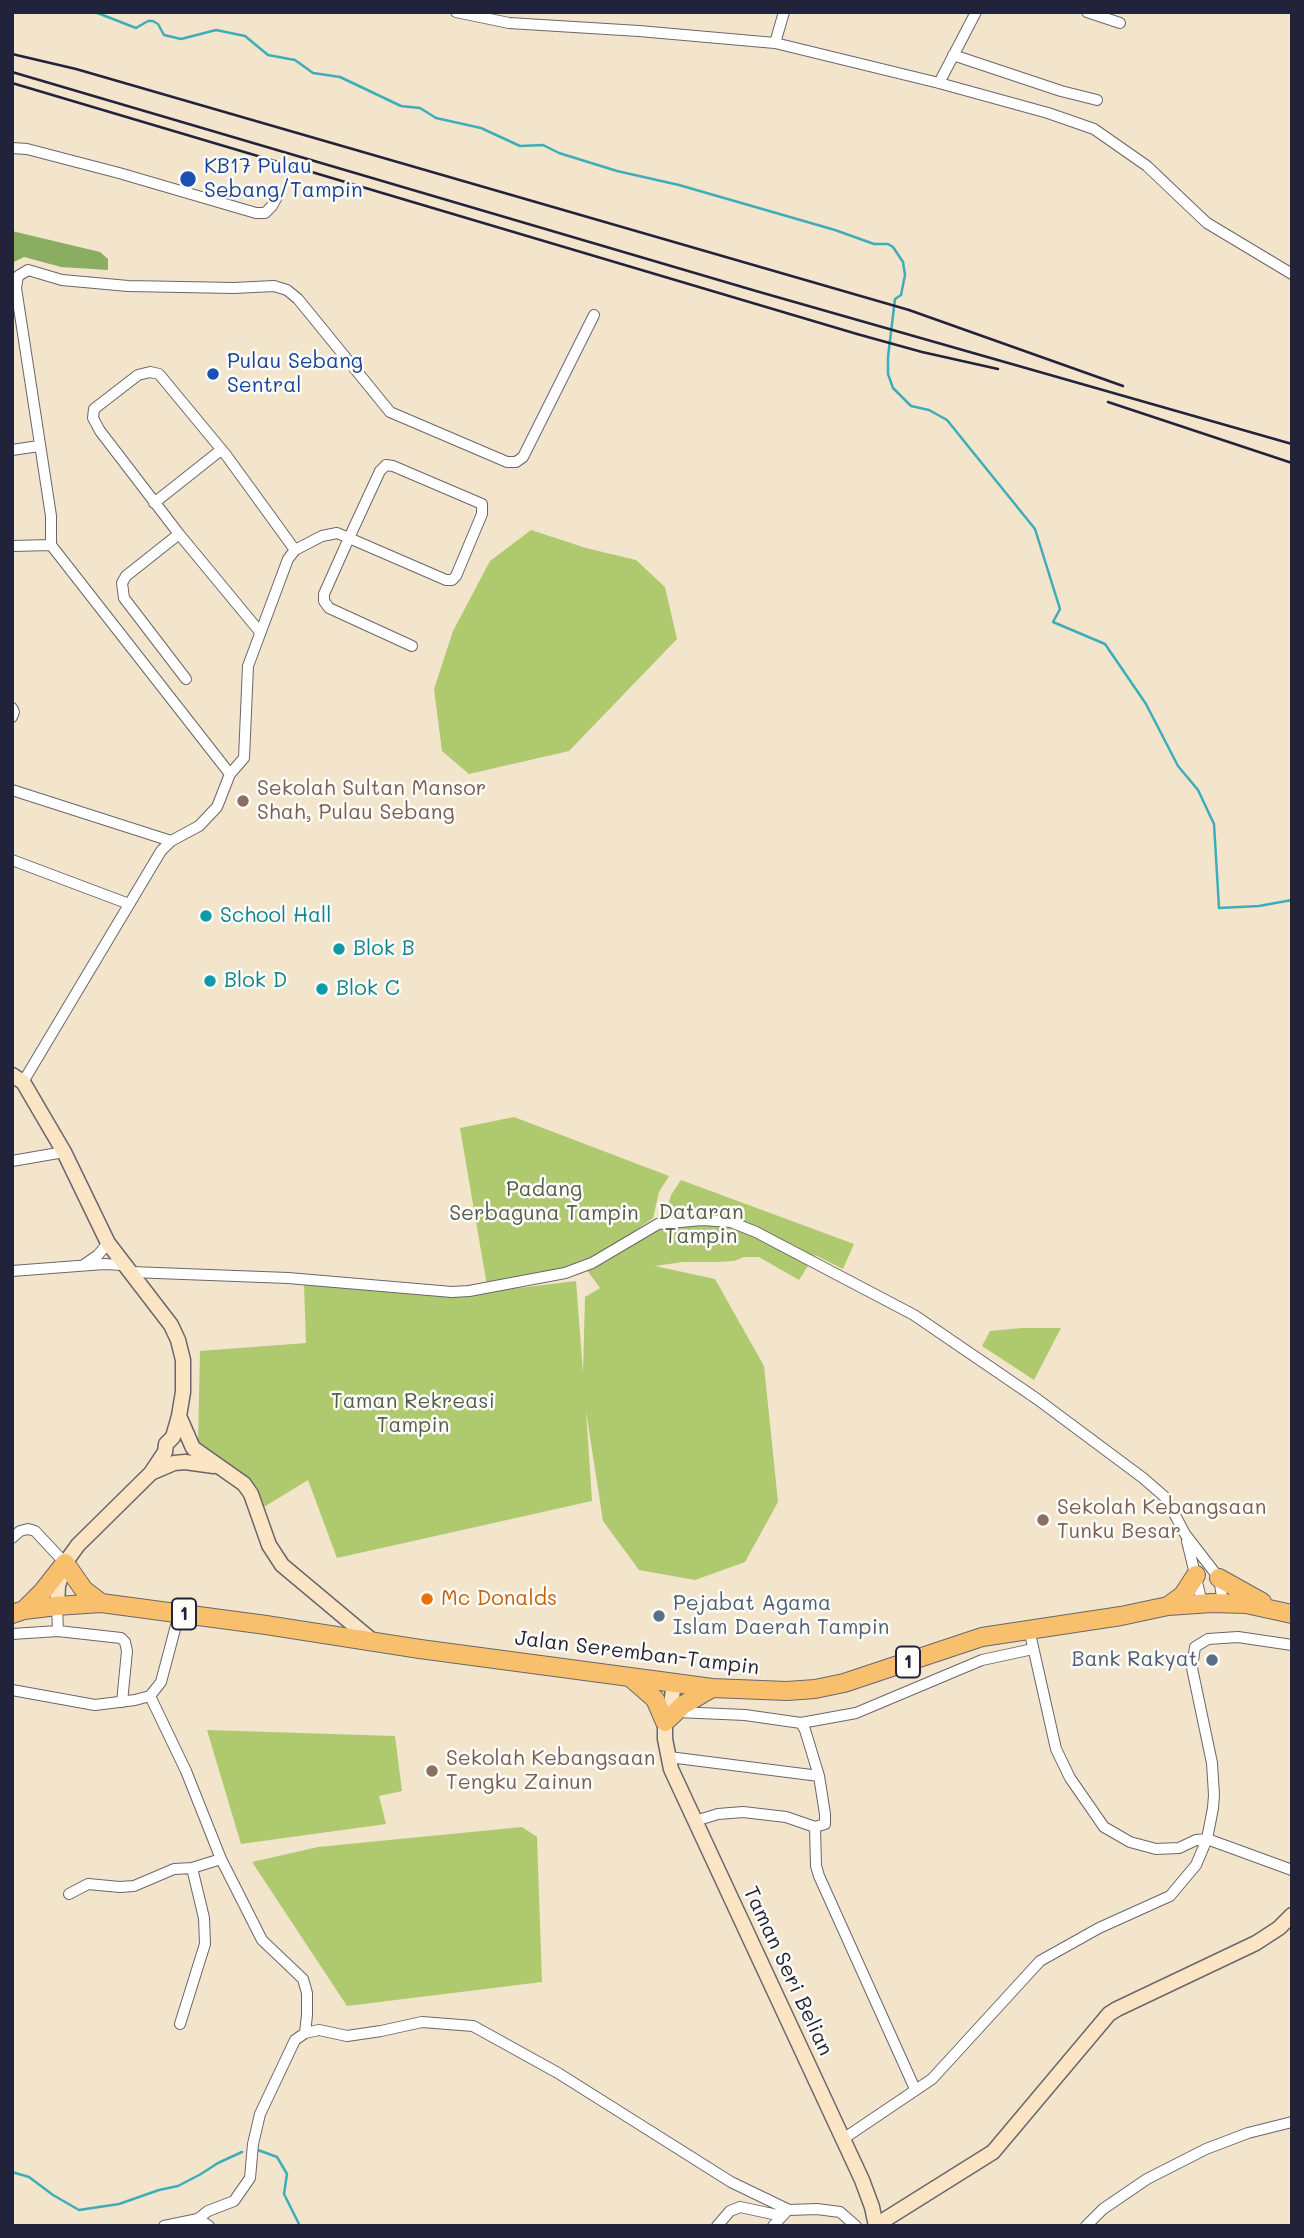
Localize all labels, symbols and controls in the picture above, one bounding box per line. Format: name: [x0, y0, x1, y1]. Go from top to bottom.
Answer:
place label: KB17 Pulau Sebang/Tampin: [204, 154, 363, 204]
marker: KB17 Pulau Sebang/Tampin: [178, 169, 198, 189]
place label: Pulau Sebang Sentral: [227, 349, 363, 399]
marker: Pulau Sebang Sentral: [205, 366, 221, 382]
place label: Sekolah Sultan Mansor Shah, Pulau Sebang: [257, 776, 486, 826]
marker: Sekolah Sultan Mansor Shah, Pulau Sebang: [235, 793, 251, 809]
place label: School Hall: [220, 903, 332, 929]
marker: School Hall: [198, 908, 214, 924]
place label: Blok B: [353, 936, 415, 962]
marker: Blok B: [331, 941, 347, 957]
place label: Blok D: [224, 968, 287, 994]
marker: Blok D: [202, 973, 218, 989]
place label: Blok C: [336, 976, 400, 1002]
marker: Blok C: [314, 981, 330, 997]
park label: Padang Serbaguna Tampin: [449, 1177, 639, 1227]
park label: Dataran Tampin: [658, 1200, 744, 1250]
park label: Taman Rekreasi Tampin: [331, 1389, 495, 1439]
place label: Sekolah Kebangsaan Tunku Besar: [1057, 1495, 1266, 1545]
marker: Sekolah Kebangsaan Tunku Besar: [1035, 1512, 1051, 1528]
place label: Mc Donalds: [441, 1586, 557, 1612]
marker: Mc Donalds: [419, 1591, 435, 1607]
place label: Pejabat Agama Islam Daerah Tampin: [673, 1591, 889, 1641]
road number: 1: [172, 1598, 196, 1630]
marker: Pejabat Agama Islam Daerah Tampin: [651, 1608, 667, 1624]
street label: Jalan Seremban-Tampin: [513, 1626, 761, 1680]
road number: 1: [896, 1646, 920, 1678]
place label: Bank Rakyat: [1071, 1647, 1198, 1673]
marker: Bank Rakyat: [1204, 1652, 1220, 1668]
place label: Sekolah Kebangsaan Tengku Zainun: [446, 1746, 655, 1796]
marker: Sekolah Kebangsaan Tengku Zainun: [424, 1763, 440, 1779]
street label: Taman Seri Belian: [738, 1882, 838, 2060]

